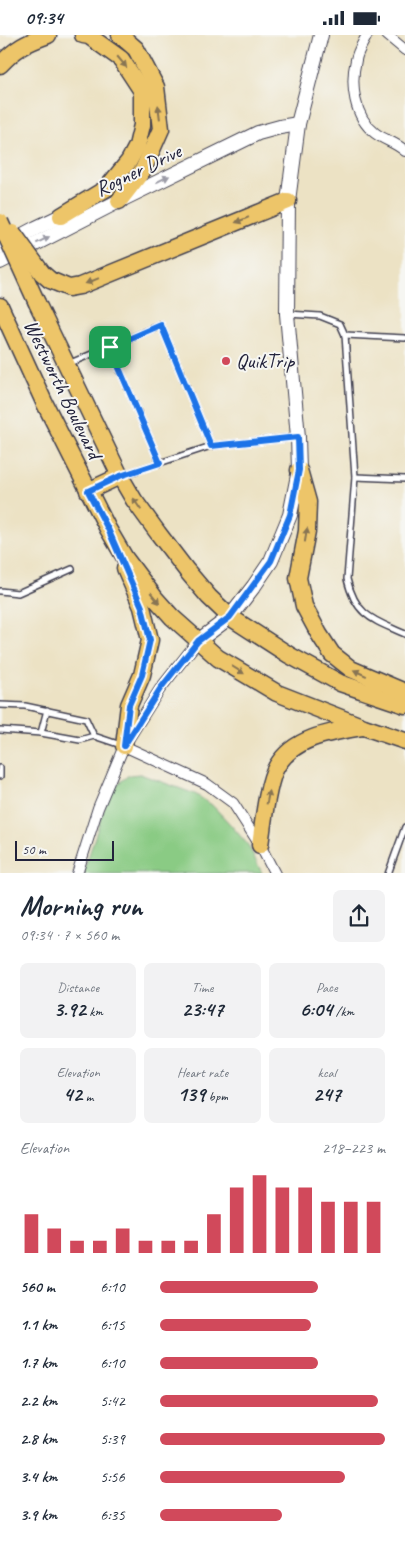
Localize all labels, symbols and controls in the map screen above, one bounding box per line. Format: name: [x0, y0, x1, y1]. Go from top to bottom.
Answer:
text: 09:34: [25, 6, 63, 30]
one-way arrow: [116, 56, 128, 68]
one-way arrow: [155, 103, 163, 119]
street label: Rogner Drive: [91, 137, 187, 202]
one-way arrow: [156, 175, 170, 183]
one-way arrow: [234, 216, 249, 224]
one-way arrow: [36, 236, 51, 244]
one-way arrow: [85, 278, 99, 286]
street label: Westworth Boulevard: [18, 315, 110, 466]
pin: [89, 326, 131, 368]
icon: arrive: [96, 333, 124, 361]
place label: QuikTrip: [236, 348, 296, 374]
marker: QuikTrip: [220, 355, 232, 367]
one-way arrow: [132, 497, 142, 510]
one-way arrow: [302, 527, 310, 543]
one-way arrow: [150, 591, 161, 604]
one-way arrow: [231, 665, 244, 674]
one-way arrow: [353, 669, 367, 677]
one-way arrow: [264, 789, 272, 804]
scale bar: [15, 839, 114, 862]
text: 50 m: [22, 841, 46, 858]
text: Morning run: [20, 888, 142, 923]
button: share: [333, 890, 385, 942]
text: 09:34 · 7 × 560 m: [20, 925, 119, 945]
text: Distance: [57, 979, 99, 996]
text: Time: [192, 979, 213, 996]
text: Pace: [316, 979, 338, 996]
text: 3.92: [53, 996, 86, 1022]
text: 23:47: [182, 996, 223, 1022]
text: 6:04: [300, 996, 332, 1022]
text: km: [86, 1003, 103, 1020]
text: /km: [332, 1003, 354, 1020]
text: Elevation: [57, 1064, 100, 1081]
text: Heart rate: [177, 1064, 228, 1081]
text: kcal: [318, 1064, 336, 1081]
text: 42: [63, 1081, 82, 1107]
text: 139: [177, 1081, 205, 1107]
text: 247: [313, 1081, 341, 1107]
text: m: [82, 1088, 93, 1105]
text: bpm: [205, 1088, 228, 1105]
text: Elevation: [20, 1138, 69, 1158]
text: 218–223 m: [322, 1138, 385, 1158]
text: 560 m: [20, 1277, 55, 1297]
text: 6:10: [100, 1277, 125, 1297]
text: 1.1 km: [20, 1315, 57, 1335]
text: 6:15: [100, 1315, 125, 1335]
text: 1.7 km: [20, 1353, 57, 1373]
text: 6:10: [100, 1353, 125, 1373]
text: 2.2 km: [20, 1391, 57, 1411]
text: 5:42: [100, 1391, 125, 1411]
text: 2.8 km: [20, 1429, 57, 1449]
text: 5:39: [100, 1429, 125, 1449]
text: 3.4 km: [20, 1467, 57, 1487]
text: 5:56: [100, 1467, 125, 1487]
text: 3.9 km: [20, 1505, 57, 1525]
text: 6:35: [100, 1505, 125, 1525]

